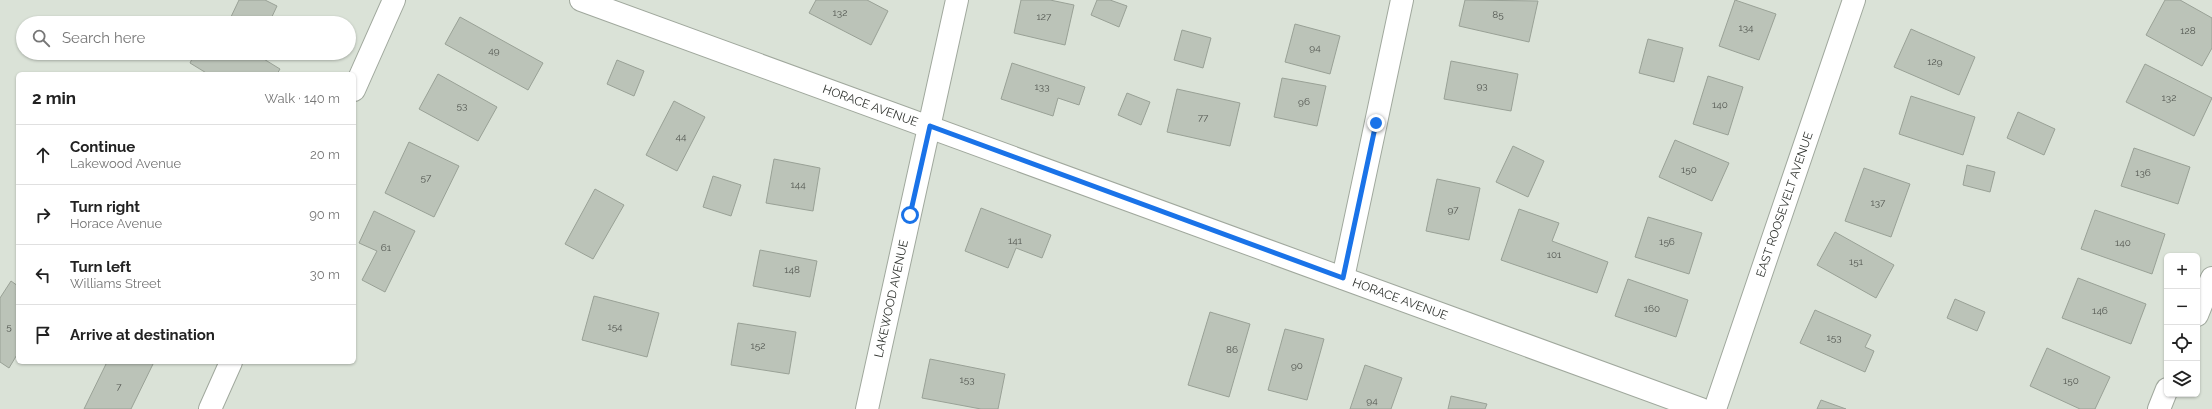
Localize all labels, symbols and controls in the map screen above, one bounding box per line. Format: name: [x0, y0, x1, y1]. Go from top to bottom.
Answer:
house number: 132: [833, 7, 847, 18]
house number: 85: [1492, 9, 1504, 20]
house number: 127: [1037, 11, 1052, 22]
search box: [16, 16, 356, 60]
house number: 134: [1738, 22, 1754, 33]
house number: 128: [2180, 25, 2196, 36]
icon: search: [30, 27, 52, 49]
text: Search here: [62, 29, 145, 47]
house number: 94: [1309, 42, 1321, 53]
house number: 49: [488, 45, 500, 56]
house number: 129: [1927, 56, 1943, 67]
house number: 93: [1476, 80, 1488, 91]
house number: 133: [1035, 81, 1049, 92]
street label: HORACE AVENUE: [821, 82, 920, 129]
text: 2 min: [32, 88, 76, 108]
text: Walk · 140 m: [265, 91, 340, 106]
house number: 132: [2162, 92, 2176, 103]
house number: 96: [1298, 96, 1310, 107]
house number: 140: [1712, 99, 1728, 110]
house number: 53: [457, 100, 467, 111]
house number: 77: [1198, 112, 1209, 123]
route end: [1367, 114, 1385, 132]
street label: EAST ROOSEVELT AVENUE: [1753, 130, 1816, 279]
house number: 44: [676, 131, 687, 142]
text: Continue: [70, 138, 135, 156]
icon: ahead: [32, 144, 54, 166]
text: 20 m: [310, 147, 340, 162]
text: Lakewood Avenue: [70, 156, 181, 171]
house number: 150: [1681, 164, 1697, 175]
house number: 136: [2135, 167, 2151, 178]
house number: 57: [421, 172, 432, 183]
house number: 144: [790, 179, 806, 190]
house number: 137: [1871, 197, 1886, 208]
text: Turn right: [70, 198, 140, 216]
icon: right: [32, 204, 54, 226]
house number: 97: [1447, 204, 1459, 215]
route start: [901, 206, 919, 224]
text: 90 m: [309, 207, 340, 222]
text: Horace Avenue: [70, 216, 162, 231]
house number: 141: [1008, 235, 1023, 246]
house number: 156: [1659, 236, 1675, 247]
house number: 140: [2115, 237, 2131, 248]
street label: LAKEWOOD AVENUE: [872, 238, 911, 359]
house number: 61: [381, 242, 392, 253]
house number: 101: [1547, 249, 1562, 260]
map controls: [2164, 253, 2200, 397]
button: +: [2164, 253, 2200, 289]
house number: 151: [1849, 256, 1864, 267]
text: Turn left: [70, 258, 131, 276]
icon: left: [32, 264, 54, 286]
house number: 148: [784, 264, 800, 275]
text: 30 m: [310, 267, 340, 282]
street label: HORACE AVENUE: [1351, 275, 1450, 323]
text: Williams Street: [70, 276, 161, 291]
button: −: [2164, 289, 2200, 325]
house number: 160: [1644, 303, 1660, 314]
house number: 146: [2092, 305, 2108, 316]
house number: 5: [6, 321, 12, 332]
house number: 154: [607, 321, 623, 332]
icon: arrive: [32, 324, 54, 346]
button: locate: [2164, 325, 2200, 361]
text: Arrive at destination: [70, 326, 215, 344]
house number: 153: [1826, 332, 1842, 343]
house number: 152: [751, 340, 765, 351]
house number: 86: [1226, 344, 1238, 355]
house number: 90: [1291, 360, 1303, 371]
button: layers: [2164, 361, 2200, 397]
house number: 153: [959, 374, 975, 385]
house number: 150: [2063, 375, 2079, 386]
house number: 7: [116, 381, 122, 392]
house number: 94: [1366, 395, 1378, 406]

